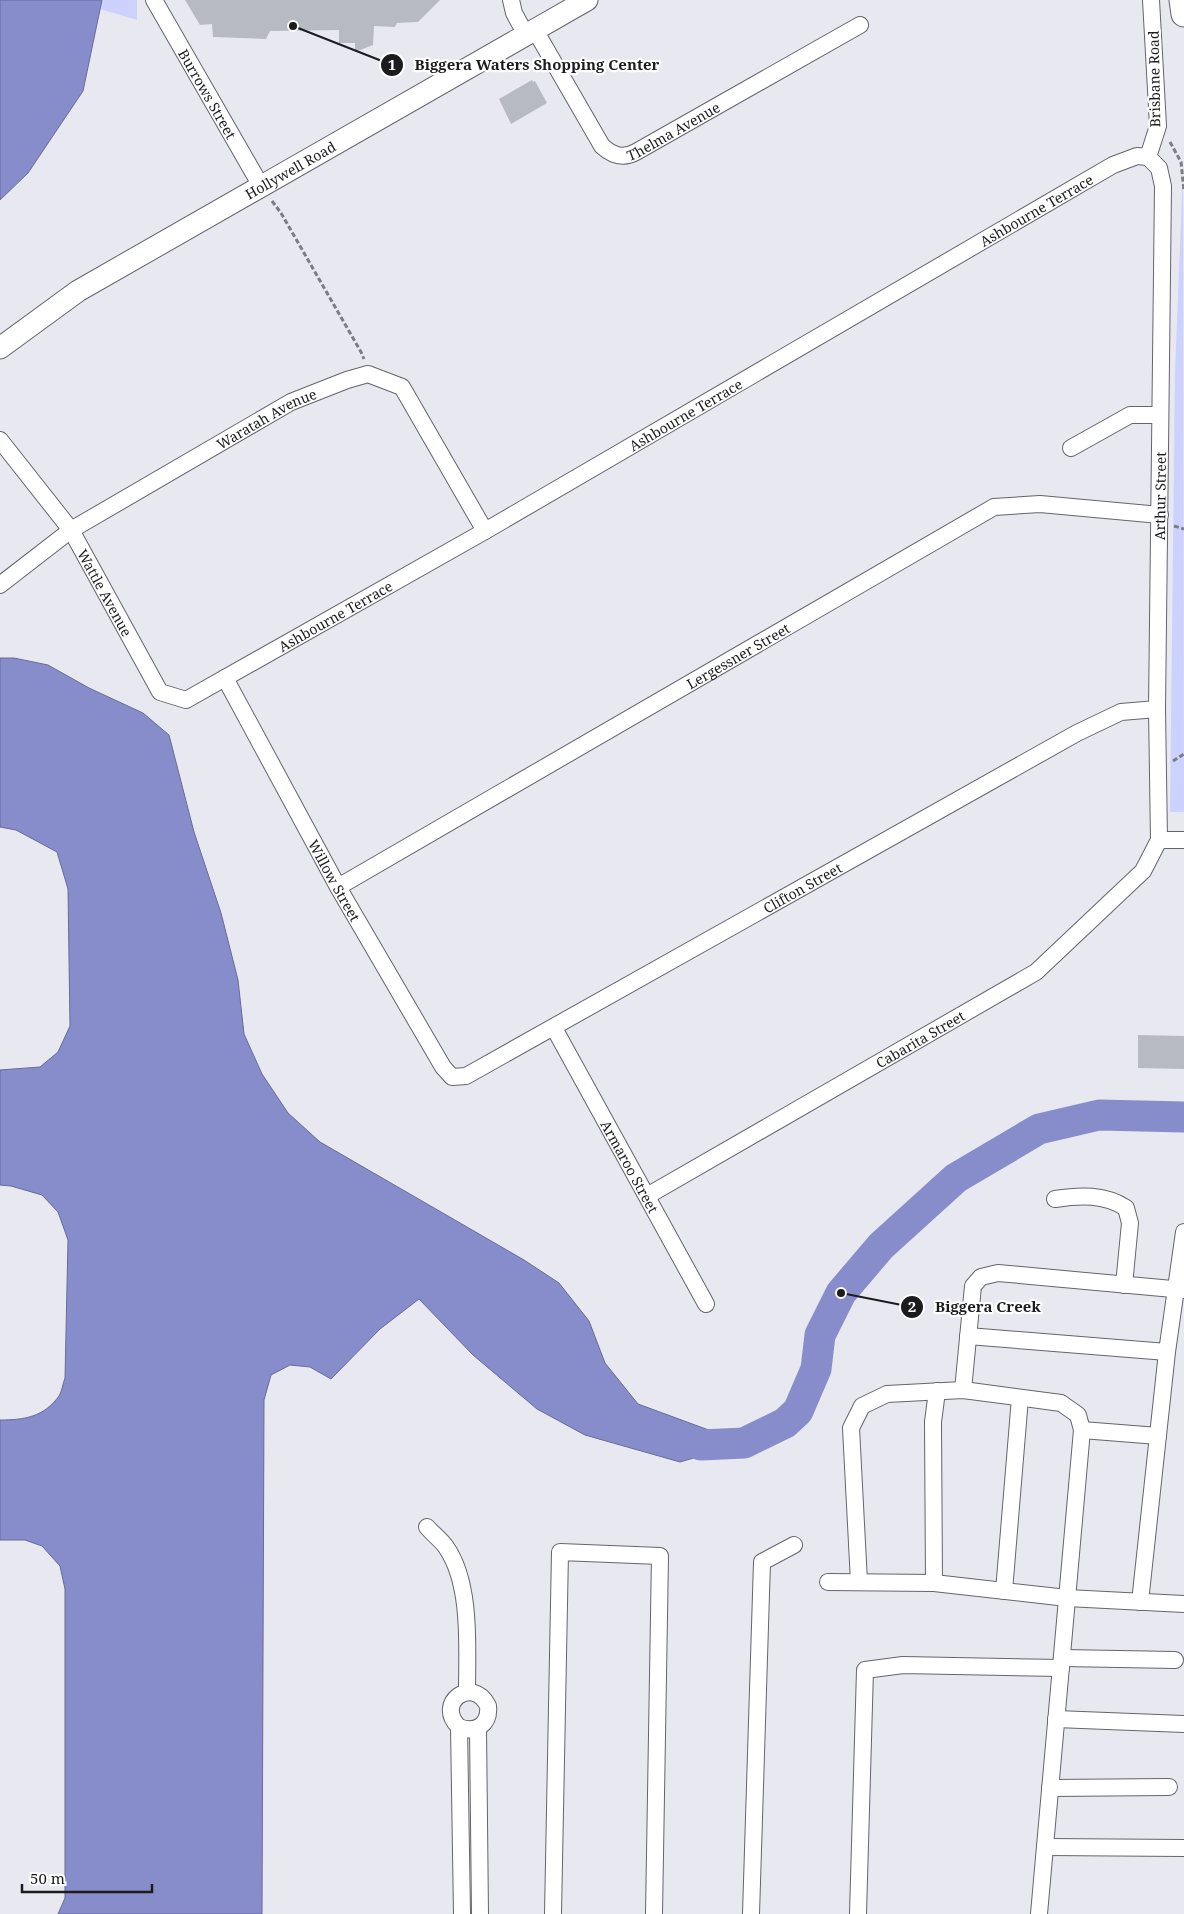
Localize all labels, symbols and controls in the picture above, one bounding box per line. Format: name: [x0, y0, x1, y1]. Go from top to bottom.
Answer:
street label: Brisbane Road: [1144, 30, 1164, 128]
street label: Burrows Street: [175, 45, 241, 142]
callout: Biggera Waters Shopping Center: [380, 50, 669, 80]
text: 1: [388, 54, 396, 74]
text: Biggera Waters Shopping Center: [415, 54, 660, 74]
street label: Thelma Avenue: [624, 97, 723, 165]
street label: Hollywell Road: [241, 136, 339, 203]
street label: Ashbourne Terrace: [976, 169, 1096, 250]
street label: Ashbourne Terrace: [625, 374, 745, 455]
street label: Waratah Avenue: [213, 384, 319, 453]
street label: Arthur Street: [1149, 451, 1169, 540]
street label: Wattle Avenue: [74, 545, 137, 640]
street label: Ashbourne Terrace: [275, 576, 396, 655]
street label: Lergessner Street: [683, 618, 793, 693]
street label: Willow Street: [304, 836, 365, 924]
street label: Clifton Street: [759, 858, 845, 917]
street label: Cabarita Street: [872, 1006, 968, 1072]
street label: Armaroo Street: [597, 1117, 663, 1216]
callout: Biggera Creek: [900, 1292, 1051, 1322]
text: 2: [908, 1296, 916, 1316]
text: Biggera Creek: [935, 1296, 1041, 1316]
scale bar: [22, 1862, 152, 1894]
text: 50 m: [30, 1868, 65, 1888]

